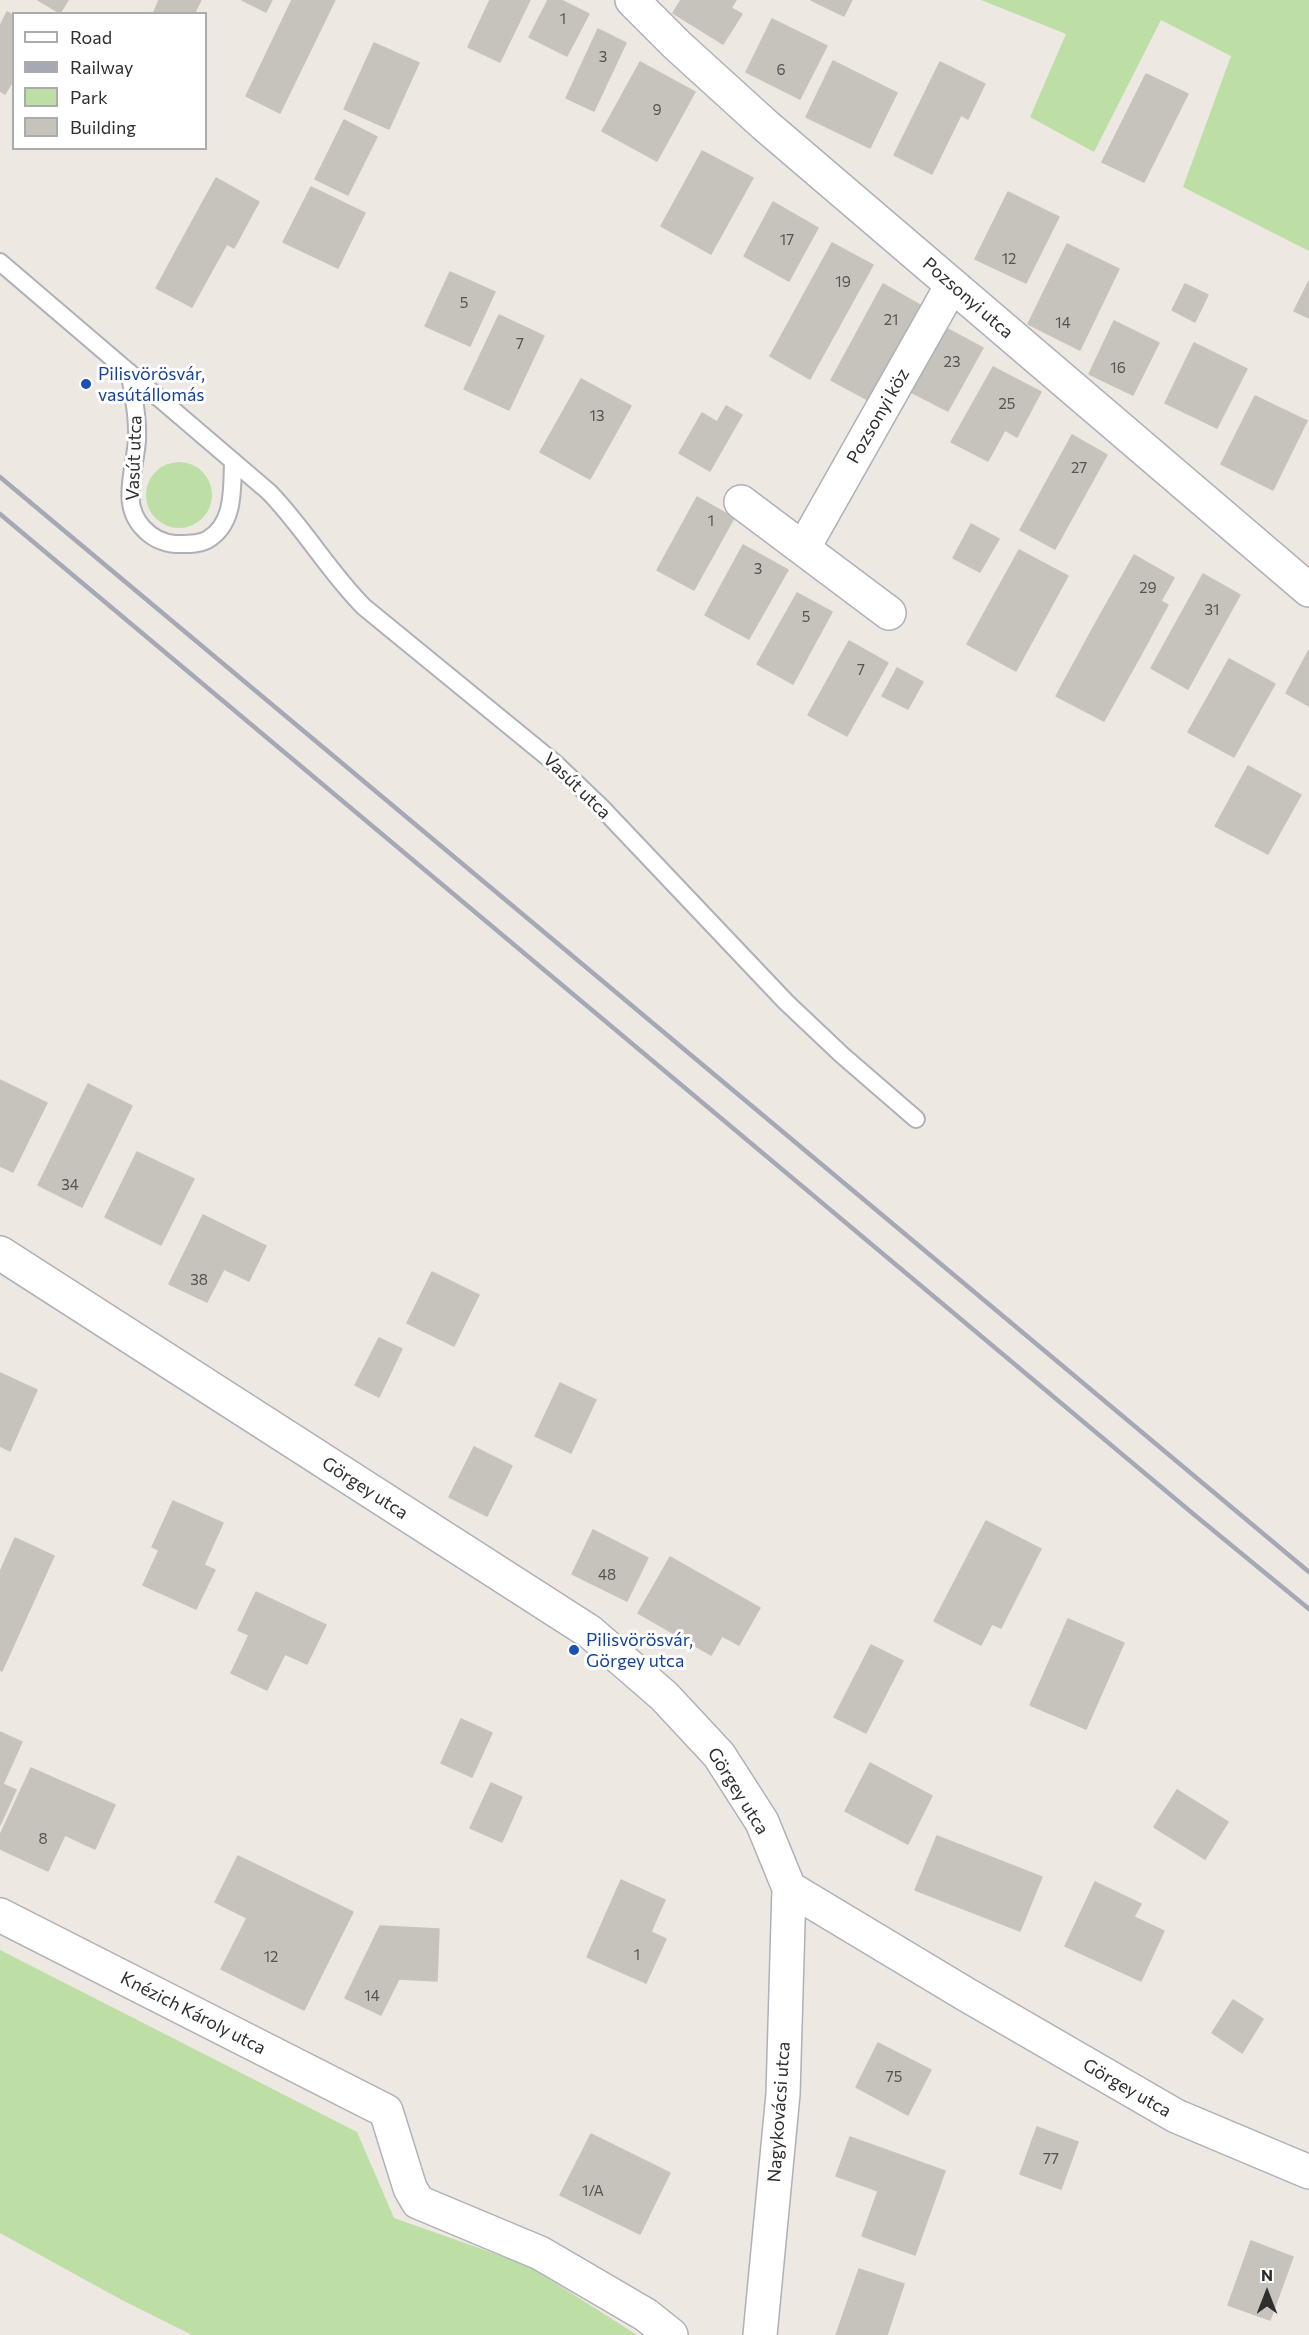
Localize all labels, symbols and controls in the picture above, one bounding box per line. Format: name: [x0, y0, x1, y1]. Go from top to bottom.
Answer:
house number: 1: [560, 10, 566, 28]
legend: [12, 12, 207, 150]
text: Road: [70, 26, 112, 48]
house number: 3: [599, 48, 607, 66]
text: Railway: [70, 56, 133, 78]
house number: 6: [776, 61, 786, 79]
text: Park: [70, 86, 108, 108]
house number: 9: [652, 101, 662, 119]
text: Building: [70, 116, 136, 138]
house number: 17: [780, 231, 794, 249]
house number: 12: [1002, 250, 1016, 268]
street label: Pozsonyi utca: [918, 253, 1018, 343]
house number: 19: [835, 273, 851, 291]
house number: 5: [460, 294, 468, 312]
house number: 21: [884, 311, 898, 329]
house number: 14: [1055, 314, 1071, 332]
house number: 7: [516, 335, 524, 353]
house number: 23: [944, 353, 960, 371]
house number: 16: [1110, 359, 1126, 377]
place label: Pilisvörösvár, vasútállomás: [98, 363, 205, 406]
street label: Pozsonyi köz: [842, 365, 914, 467]
marker: Pilisvörösvár, vasútállomás: [79, 377, 93, 391]
house number: 25: [999, 395, 1015, 413]
house number: 13: [590, 407, 604, 425]
street label: Vasút utca: [122, 415, 146, 501]
house number: 27: [1071, 459, 1087, 477]
house number: 1: [708, 512, 714, 530]
house number: 3: [754, 560, 762, 578]
house number: 29: [1139, 579, 1157, 597]
house number: 31: [1205, 601, 1219, 619]
house number: 5: [802, 608, 810, 626]
house number: 7: [857, 661, 865, 679]
street label: Vasút utca: [539, 749, 615, 823]
house number: 34: [61, 1176, 79, 1194]
house number: 38: [190, 1271, 208, 1289]
street label: Görgey utca: [318, 1452, 412, 1524]
house number: 48: [598, 1566, 616, 1584]
place label: Pilisvörösvár, Görgey utca: [586, 1629, 693, 1672]
marker: Pilisvörösvár, Görgey utca: [567, 1643, 581, 1657]
street label: Görgey utca: [703, 1744, 773, 1838]
house number: 8: [38, 1830, 48, 1848]
house number: 1: [634, 1946, 640, 1964]
house number: 12: [264, 1948, 278, 1966]
street label: Knézich Károly utca: [117, 1967, 269, 2059]
house number: 14: [364, 1987, 380, 2005]
street label: Nagykovácsi utca: [763, 2041, 795, 2183]
street label: Görgey utca: [1079, 2054, 1175, 2122]
house number: 75: [886, 2068, 902, 2086]
house number: 77: [1043, 2150, 1059, 2168]
house number: 1/A: [582, 2182, 604, 2200]
north arrow: [1237, 2263, 1297, 2323]
text: N: [1261, 2265, 1273, 2284]

